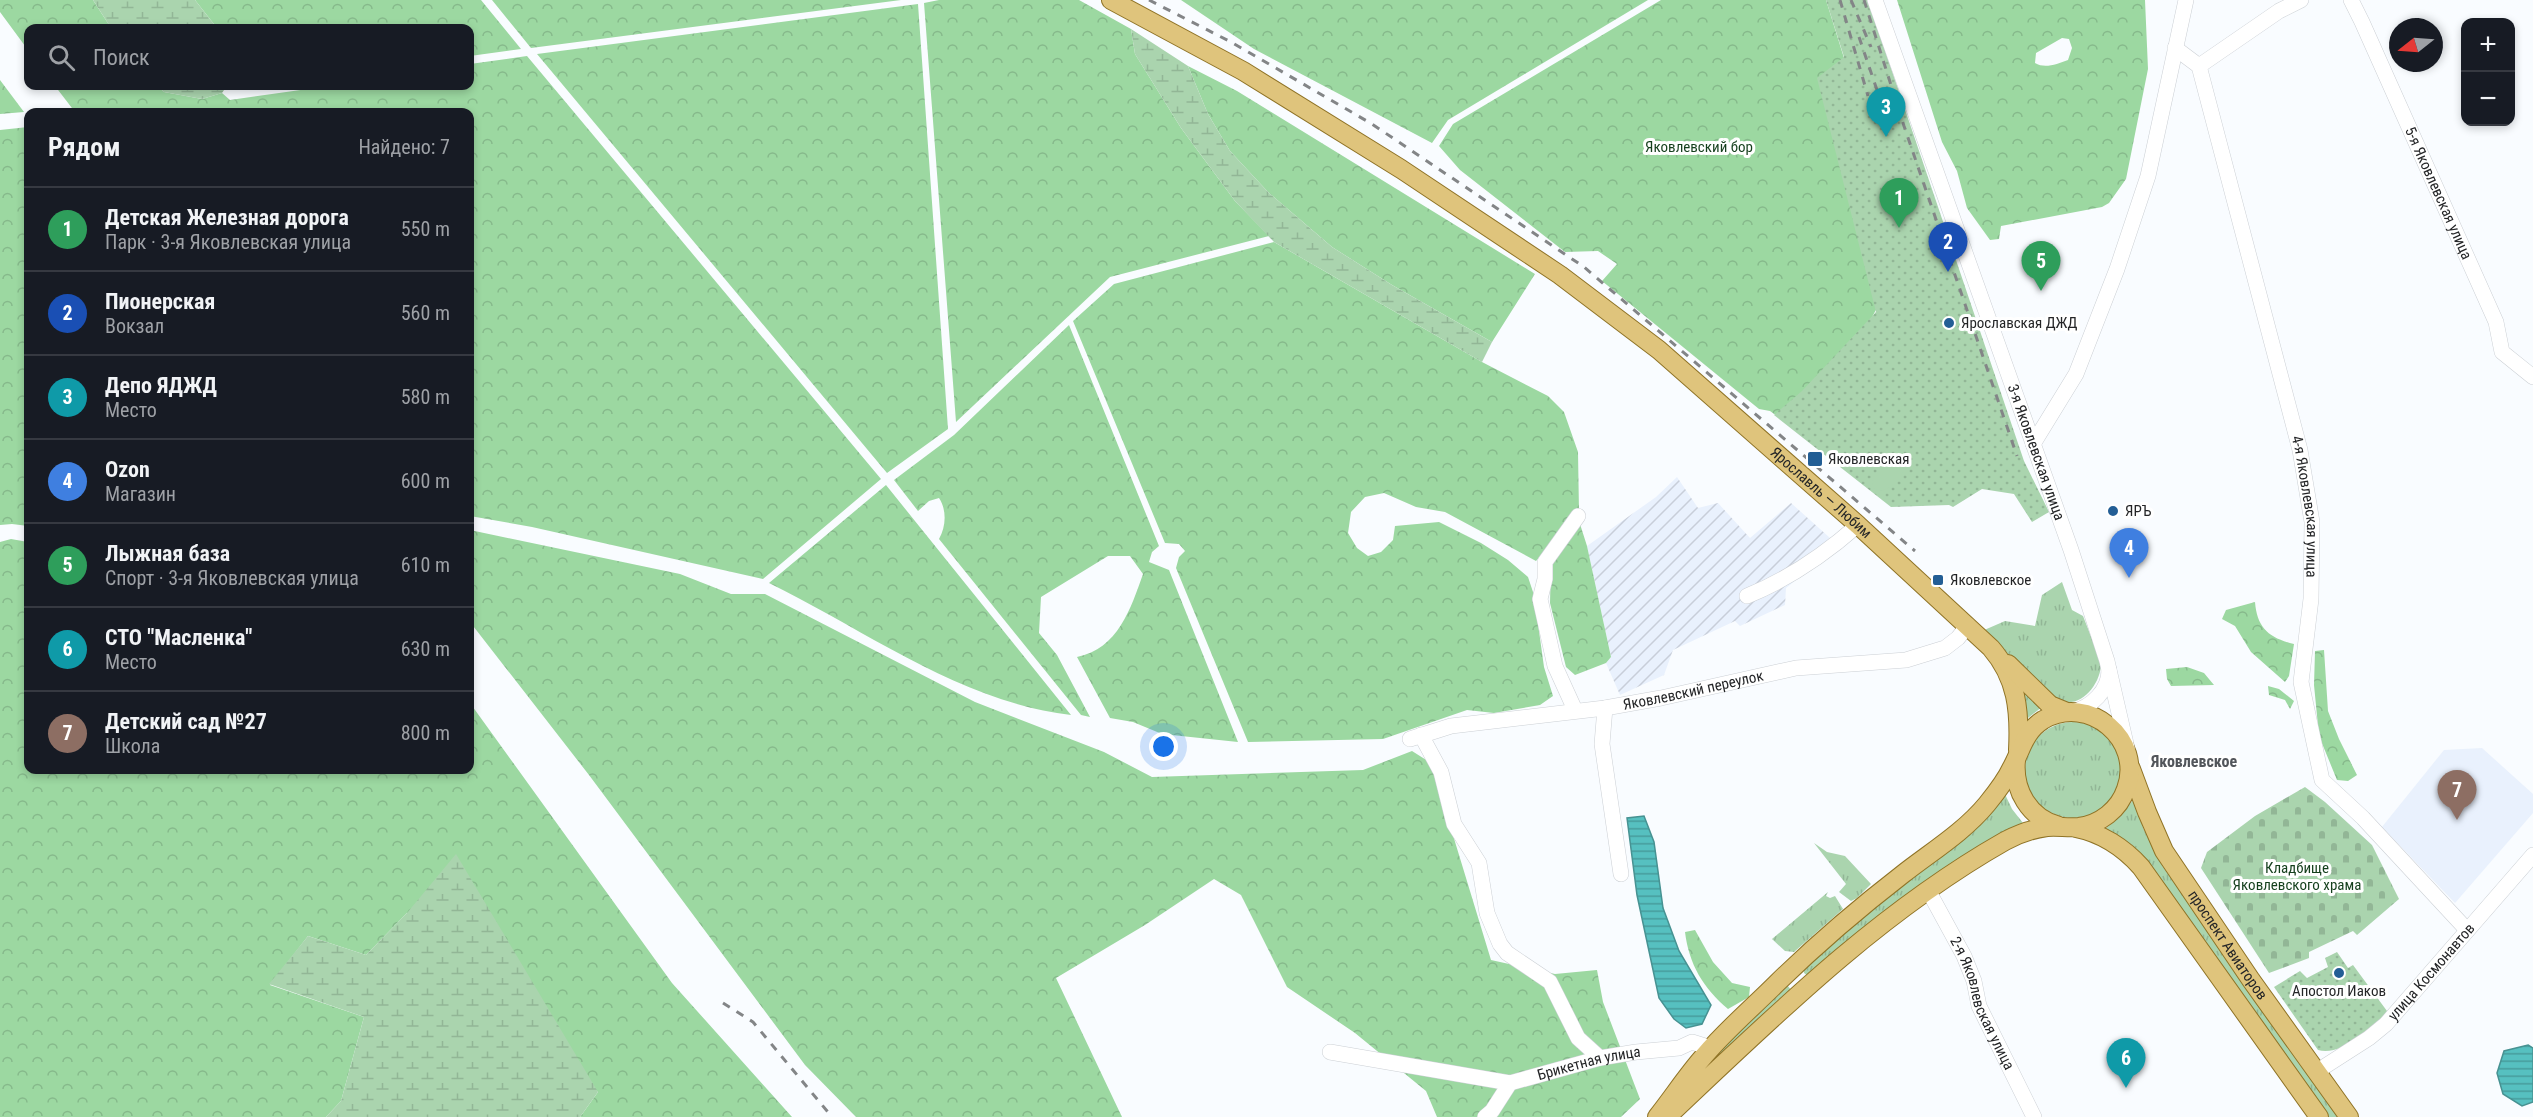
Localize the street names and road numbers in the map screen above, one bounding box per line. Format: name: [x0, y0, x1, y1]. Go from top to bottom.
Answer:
street label: 5-я Яковлевская улица: [2401, 124, 2476, 262]
street label: 3-я Яковлевская улица: [2004, 382, 2069, 523]
street label: 4-я Яковлевская улица: [2288, 434, 2321, 578]
street label: Ярославль — Любим: [1767, 443, 1875, 542]
street label: Яковлевский переулок: [1622, 667, 1765, 714]
street label: проспект Авиаторов: [2184, 887, 2271, 1003]
street label: улица Космонавтов: [2384, 920, 2478, 1024]
street label: 2-я Яковлевская улица: [1946, 934, 2018, 1073]
street label: Брикетная улица: [1535, 1043, 1641, 1084]

